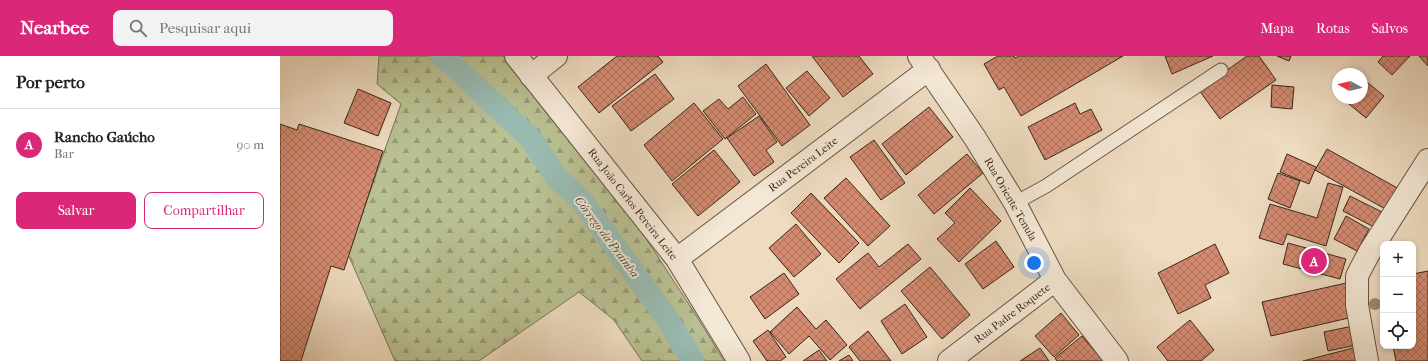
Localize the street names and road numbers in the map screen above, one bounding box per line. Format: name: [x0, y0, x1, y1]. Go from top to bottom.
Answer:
street label: Rua Pereira Leite: [766, 134, 841, 195]
street label: Rua João Carlos Pereira Leite: [585, 146, 681, 263]
street label: Rua Oriente Tenula: [981, 155, 1040, 244]
street label: Rua Padre Roquete: [972, 280, 1053, 346]

